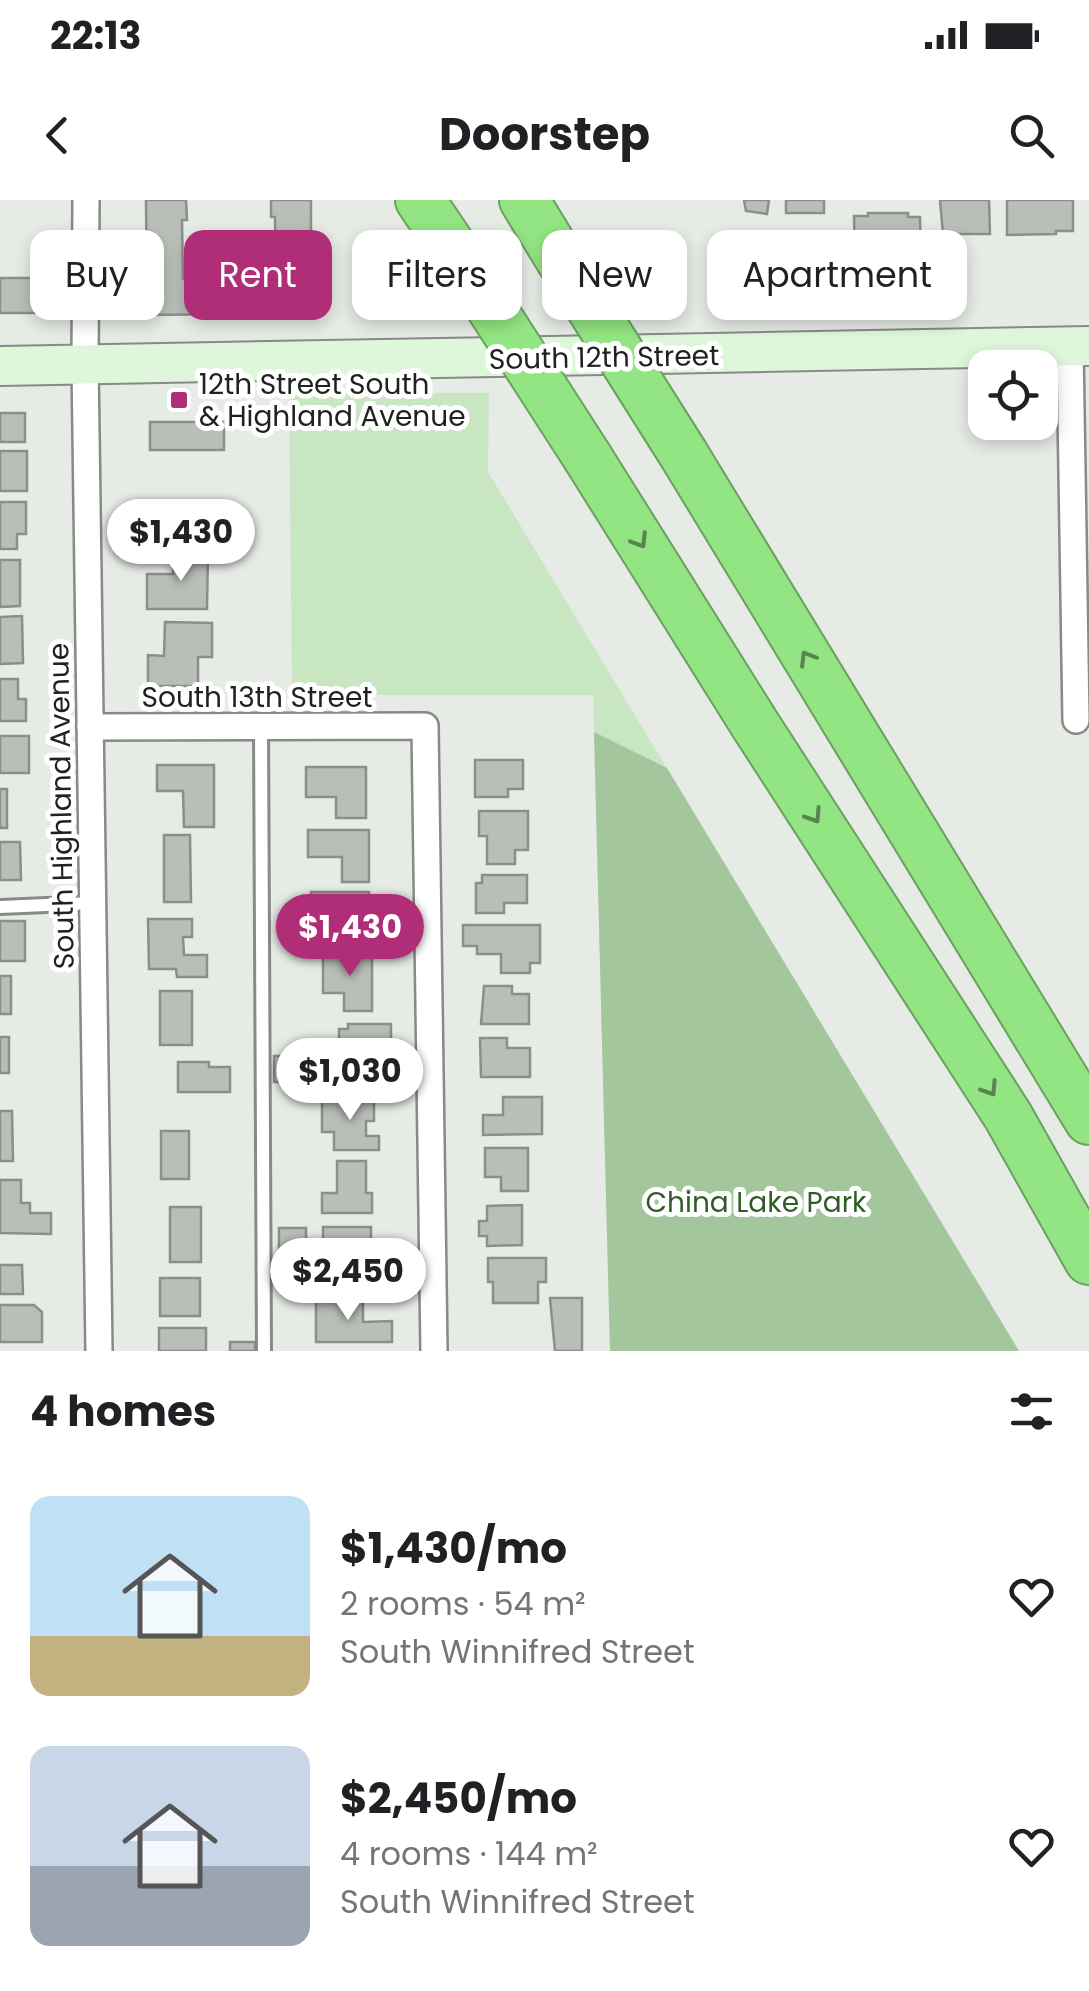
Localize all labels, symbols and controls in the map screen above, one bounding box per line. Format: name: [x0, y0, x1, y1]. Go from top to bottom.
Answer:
text: 22:13: [50, 9, 141, 62]
text: Doorstep: [439, 103, 650, 166]
icon: back: [30, 108, 85, 163]
icon: search: [1004, 108, 1059, 163]
chip: Buy: [30, 230, 164, 320]
chip: Rent: [184, 230, 332, 320]
chip: Filters: [352, 230, 522, 320]
chip: New: [542, 230, 687, 320]
chip: Apartment: [707, 230, 967, 320]
street label: South 12th Street: [488, 336, 720, 379]
map controls: [968, 350, 1058, 440]
button: locate: [968, 350, 1058, 440]
place label: 12th Street South & Highland Avenue: [199, 365, 466, 436]
marker: 12th Street South & Highland Avenue: [168, 389, 190, 411]
pin: $1,430: [100, 499, 262, 584]
text: $1,430: [129, 509, 233, 554]
one-way arrow: [628, 530, 647, 548]
street label: South Highland Avenue: [39, 643, 84, 969]
one-way arrow: [801, 651, 820, 669]
street label: South 13th Street: [142, 678, 372, 717]
one-way arrow: [801, 805, 820, 823]
pin: $1,430: [269, 894, 431, 979]
text: $1,430: [298, 904, 402, 949]
pin: $1,030: [269, 1038, 431, 1123]
text: $1,030: [298, 1048, 402, 1093]
one-way arrow: [978, 1078, 997, 1096]
park label: China Lake Park: [645, 1183, 867, 1222]
pin: $2,450: [267, 1238, 429, 1323]
text: $2,450: [292, 1248, 404, 1293]
text: 4 homes: [30, 1382, 216, 1441]
icon: filters: [1004, 1384, 1059, 1439]
text: $1,430/mo: [340, 1519, 567, 1578]
icon: home: [110, 1536, 230, 1656]
icon: heart: [1004, 1569, 1059, 1624]
text: 2 rooms · 54 m²: [340, 1581, 586, 1626]
text: South Winnifred Street: [340, 1629, 695, 1674]
text: $2,450/mo: [340, 1769, 577, 1828]
icon: home: [110, 1786, 230, 1906]
icon: heart: [1004, 1819, 1059, 1874]
text: 4 rooms · 144 m²: [340, 1831, 598, 1876]
text: South Winnifred Street: [340, 1879, 695, 1924]

